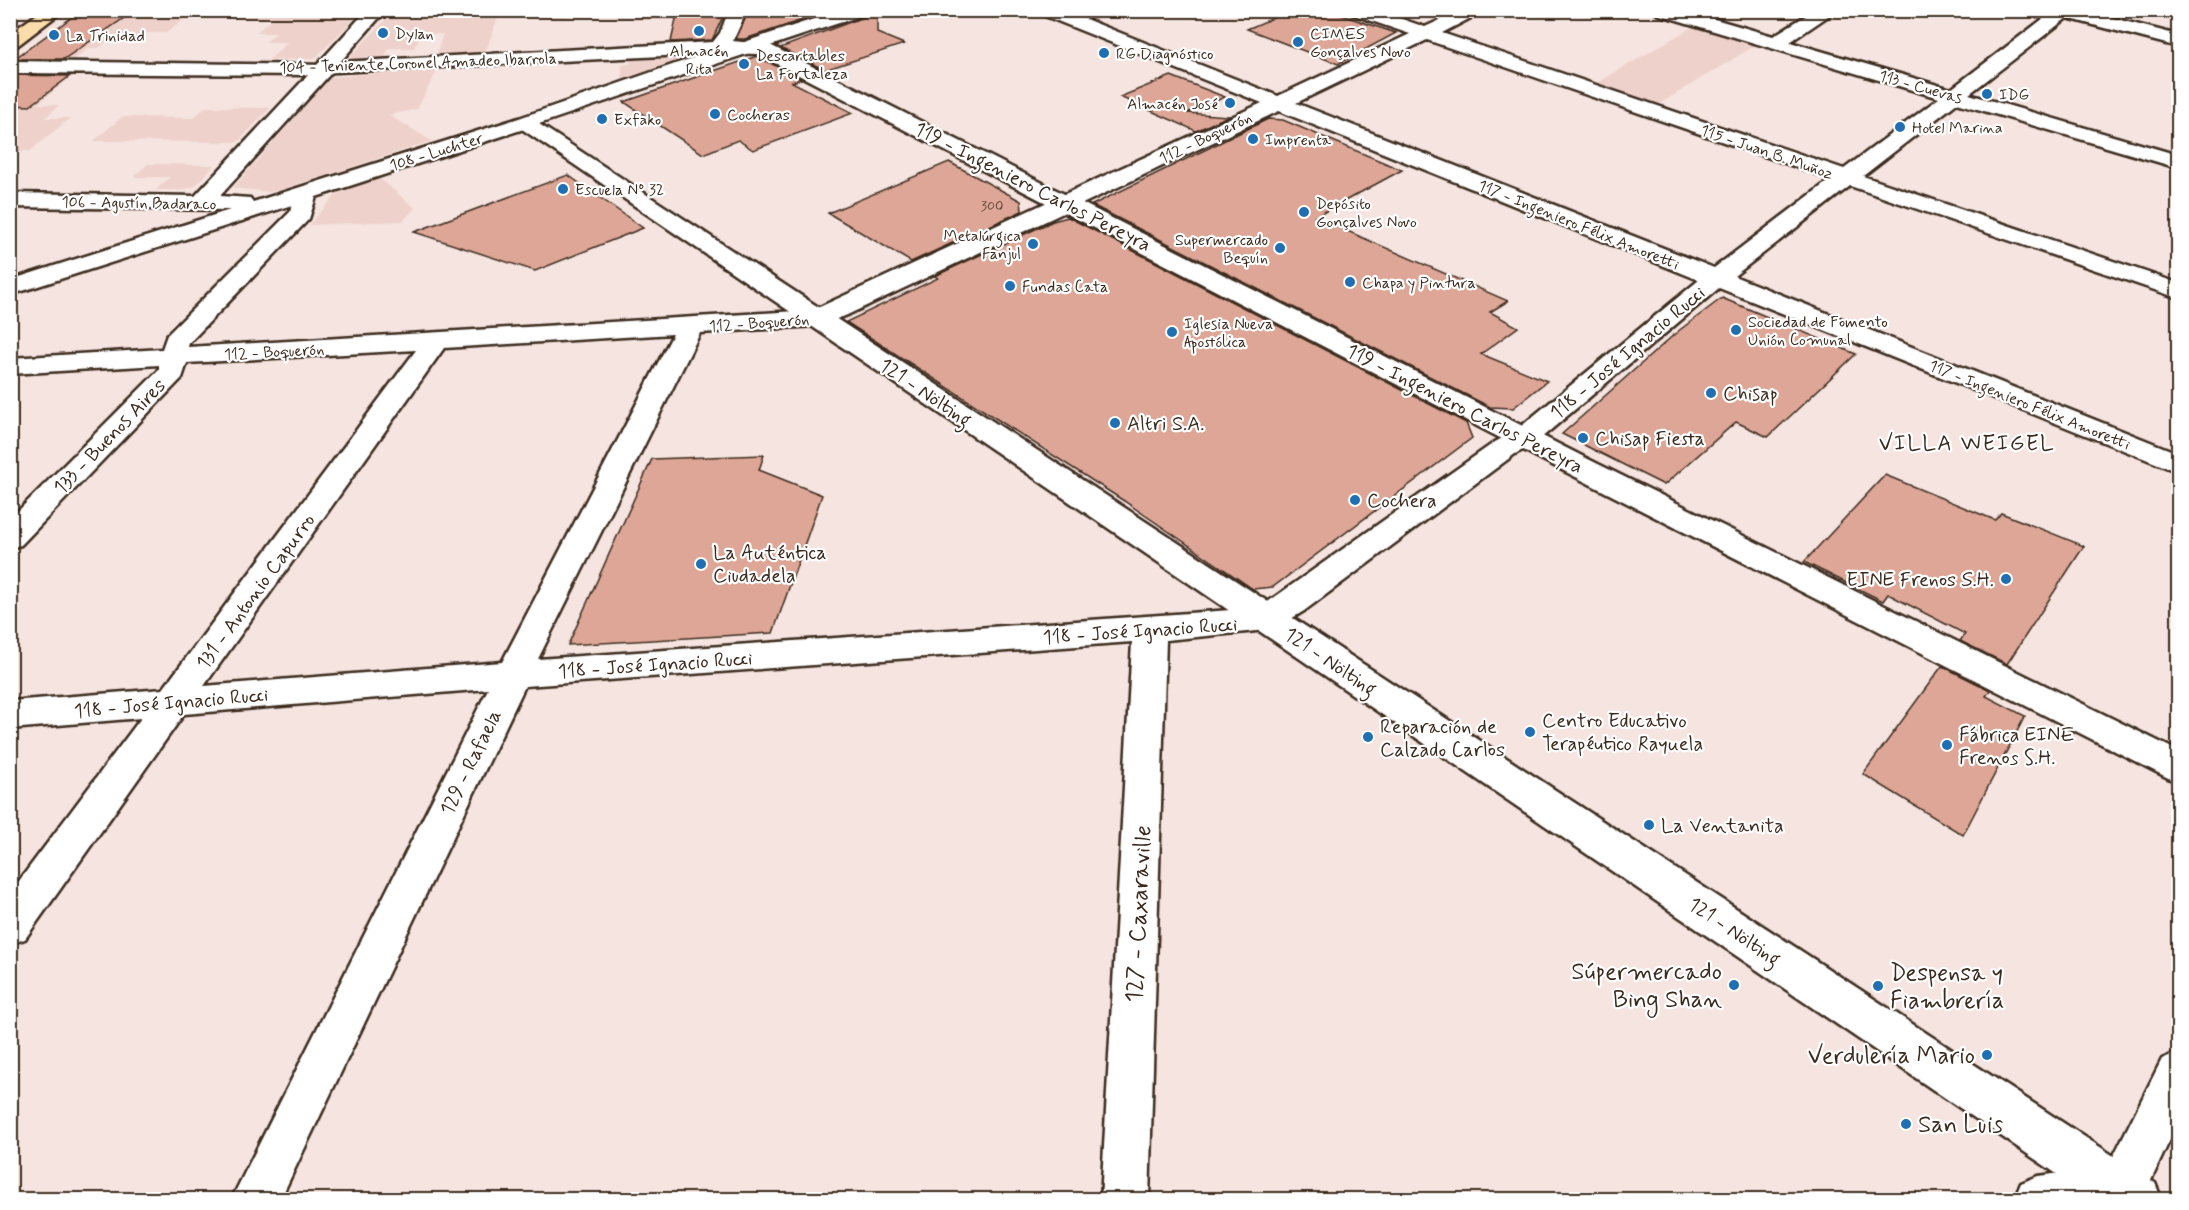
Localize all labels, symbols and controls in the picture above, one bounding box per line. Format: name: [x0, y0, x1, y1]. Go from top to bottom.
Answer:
place label: Dylan: [395, 24, 434, 45]
marker: Almacén Rita: [692, 24, 706, 38]
place label: CIMES Gonçalves Novo: [1310, 24, 1411, 63]
place label: La Trinidad: [66, 26, 145, 47]
marker: Dylan: [376, 26, 390, 40]
marker: La Trinidad: [47, 28, 61, 42]
marker: CIMES Gonçalves Novo: [1291, 35, 1305, 49]
place label: Almacén Rita: [669, 41, 729, 80]
place label: RG Diagnóstico: [1116, 44, 1213, 65]
place label: Descartables La Fortaleza: [756, 46, 848, 85]
marker: RG Diagnóstico: [1097, 46, 1111, 60]
street label: 104 - Teniente Coronel Amadeo Ibarrola: [279, 48, 557, 79]
marker: Descartables La Fortaleza: [737, 57, 751, 71]
street label: 113 - Cuevas: [1876, 66, 1965, 109]
place label: IDG: [1999, 85, 2029, 106]
marker: IDG: [1980, 87, 1994, 101]
place label: Almacén José: [1127, 94, 1218, 115]
marker: Almacén José: [1223, 96, 1237, 110]
place label: Cocheras: [727, 105, 790, 126]
marker: Cocheras: [708, 107, 722, 121]
street label: 112 - Boquerón: [1156, 108, 1256, 169]
place label: Exfako: [614, 110, 661, 131]
marker: Exfako: [595, 112, 609, 126]
street label: 119 - Ingeniero Carlos Pereyra: [908, 116, 1155, 261]
place label: Hotel Marina: [1912, 118, 2003, 139]
street label: 115 - Juan B. Muñoz: [1697, 120, 1836, 185]
marker: Hotel Marina: [1893, 120, 1907, 134]
street label: 108 - Luchter: [387, 128, 486, 177]
place label: Imprenta: [1265, 130, 1332, 151]
marker: Imprenta: [1246, 132, 1260, 146]
street label: 117 - Ingeniero Félix Amoretti: [1474, 175, 1683, 277]
place label: Escuela Nº 32: [575, 180, 664, 201]
marker: Escuela Nº 32: [556, 182, 570, 196]
street label: 106 - Agustín Badaraco: [61, 192, 217, 215]
place label: Depósito Gonçalves Novo: [1316, 194, 1417, 233]
house number: 300: [981, 197, 1003, 215]
marker: Depósito Gonçalves Novo: [1297, 205, 1311, 219]
place label: Metalúrgica Fanjul: [944, 226, 1021, 265]
place label: Supermercado Bequín: [1175, 230, 1268, 269]
marker: Metalúrgica Fanjul: [1026, 237, 1040, 251]
marker: Supermercado Bequín: [1273, 241, 1287, 255]
place label: Chapa y Pintura: [1362, 273, 1476, 294]
marker: Chapa y Pintura: [1343, 275, 1357, 289]
place label: Fundas Cata: [1022, 277, 1108, 298]
marker: Fundas Cata: [1003, 279, 1017, 293]
street label: 118 - José Ignacio Rucci: [1545, 280, 1711, 426]
street label: 112 - Boquerón: [708, 310, 810, 337]
place label: Sociedad de Fomento Unión Comunal: [1748, 312, 1888, 351]
place label: Iglesia Nueva Apostólica: [1184, 314, 1273, 354]
marker: Sociedad de Fomento Unión Comunal: [1729, 323, 1743, 337]
marker: Iglesia Nueva Apostólica: [1165, 325, 1179, 339]
street label: 119 - Ingeniero Carlos Pereyra: [1340, 338, 1587, 483]
street label: 112 - Boquerón: [223, 339, 325, 366]
street label: 121 - Nölting: [872, 352, 977, 436]
street label: 117 - Ingeniero Félix Amoretti: [1925, 355, 2134, 457]
street label: 133 - Buenos Aires: [48, 373, 172, 501]
place label: Chisap: [1723, 381, 1778, 408]
marker: Chisap: [1704, 386, 1718, 400]
place label: Altri S.A.: [1127, 411, 1204, 438]
marker: Altri S.A.: [1108, 416, 1122, 430]
place label: Chisap Fiesta: [1595, 426, 1705, 453]
district label: VILLA WEIGEL: [1879, 430, 2055, 458]
marker: Chisap Fiesta: [1576, 431, 1590, 445]
place label: Cochera: [1367, 488, 1437, 515]
marker: Cochera: [1348, 493, 1362, 507]
street label: 131 - Antonio Capurro: [190, 508, 322, 675]
place label: La Auténtica Ciudadela: [713, 540, 827, 590]
marker: La Auténtica Ciudadela: [694, 557, 708, 571]
place label: EINE Frenos S.H.: [1846, 567, 1994, 594]
marker: EINE Frenos S.H.: [1999, 572, 2013, 586]
street label: 118 - José Ignacio Rucci: [1042, 611, 1238, 652]
street label: 121 - Nölting: [1277, 621, 1382, 705]
street label: 118 - José Ignacio Rucci: [557, 645, 753, 686]
street label: 118 - José Ignacio Rucci: [73, 682, 269, 725]
street label: 129 - Rafaela: [434, 706, 508, 820]
place label: Centro Educativo Terapéutico Rayuela: [1542, 708, 1703, 758]
place label: Reparación de Calzado Carlos: [1380, 714, 1505, 764]
place label: Fábrica EINE Frenos S.H.: [1959, 722, 2074, 772]
marker: Centro Educativo Terapéutico Rayuela: [1523, 725, 1537, 739]
marker: Reparación de Calzado Carlos: [1361, 730, 1375, 744]
marker: Fábrica EINE Frenos S.H.: [1940, 738, 1954, 752]
place label: La Ventanita: [1661, 813, 1784, 840]
marker: La Ventanita: [1642, 818, 1656, 832]
street label: 127 - Caxaraville: [1119, 825, 1160, 1004]
street label: 121 - Nölting: [1681, 891, 1786, 975]
place label: Súpermercado Bing Shan: [1571, 957, 1722, 1018]
place label: Despensa y Fiambrería: [1890, 958, 2004, 1017]
marker: Súpermercado Bing Shan: [1727, 978, 1741, 992]
marker: Despensa y Fiambrería: [1871, 979, 1885, 993]
place label: Verdulería Mario: [1808, 1041, 1975, 1072]
marker: Verdulería Mario: [1980, 1048, 1994, 1062]
place label: San Luis: [1918, 1110, 2004, 1141]
marker: San Luis: [1899, 1117, 1913, 1131]

